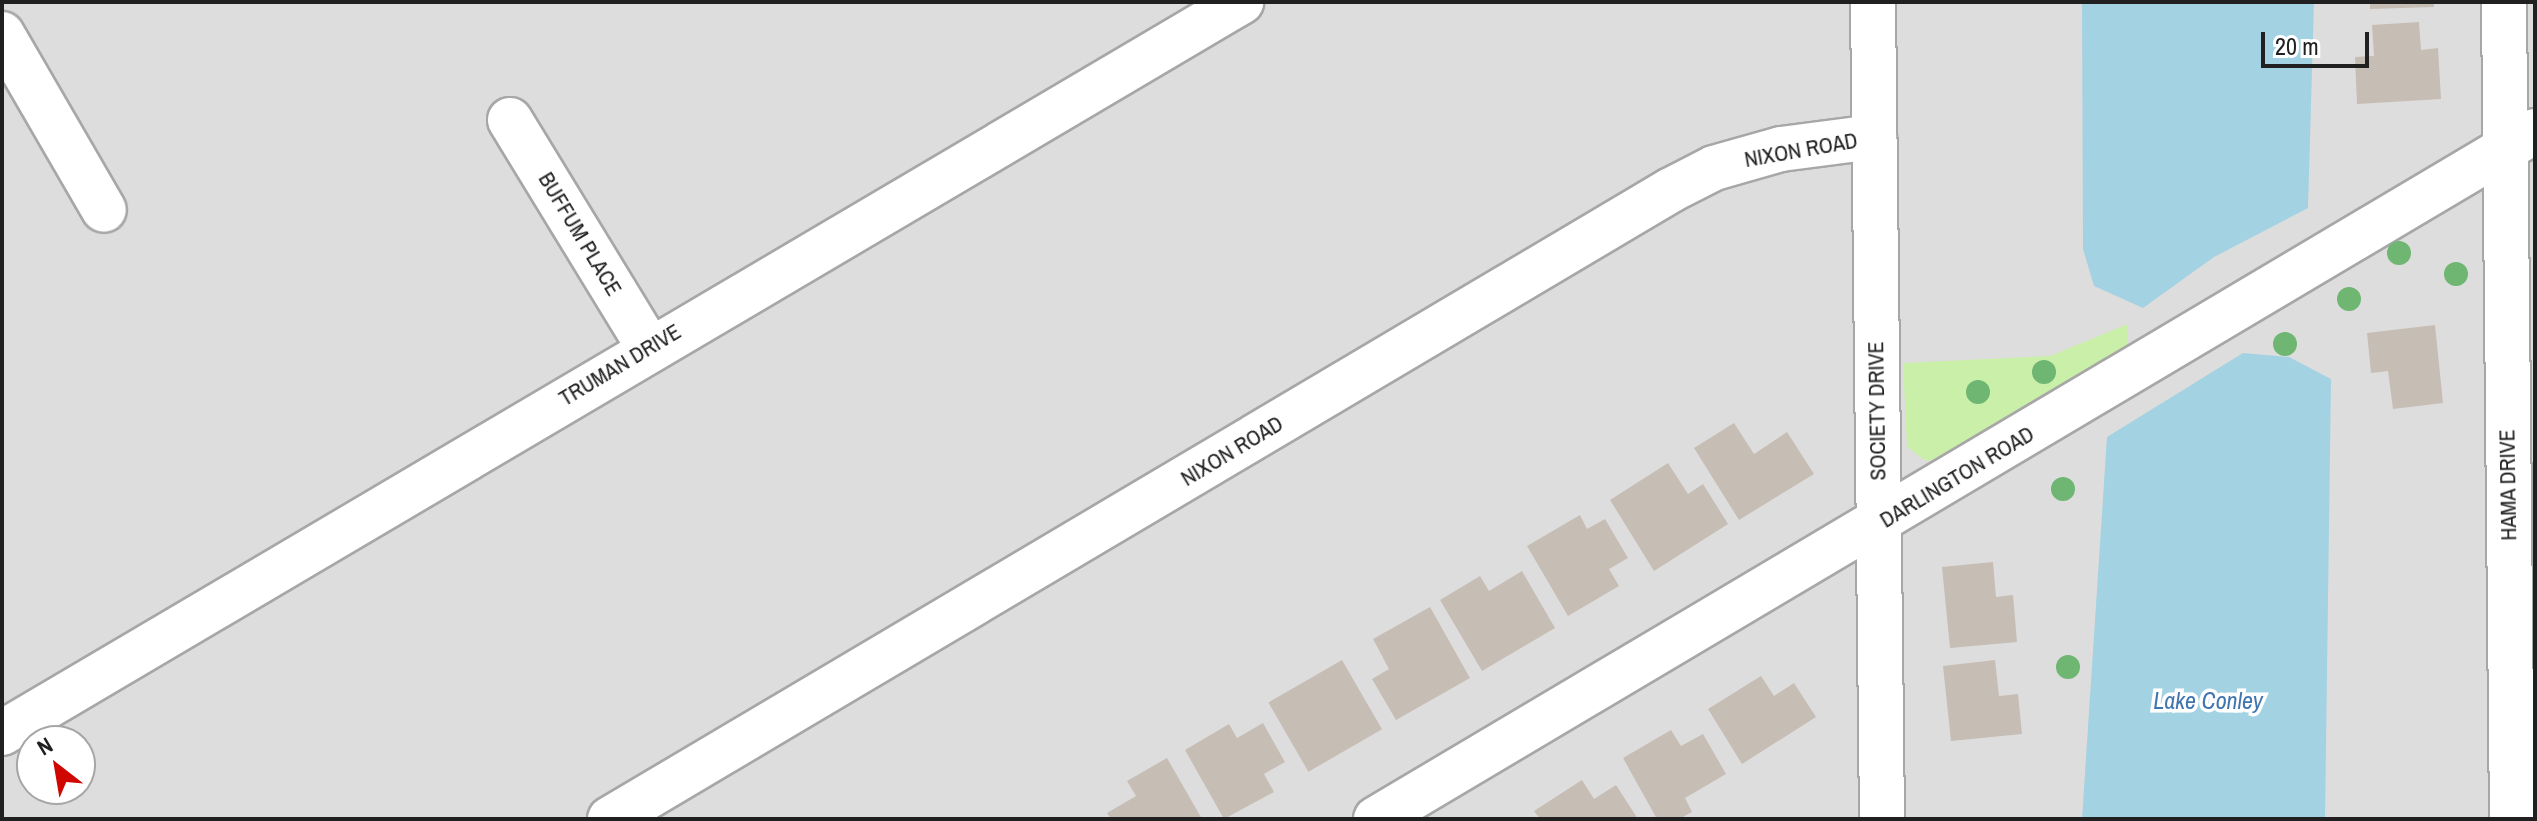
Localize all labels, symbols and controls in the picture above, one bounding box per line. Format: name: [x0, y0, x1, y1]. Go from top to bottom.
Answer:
scale bar: [2265, 16, 2373, 66]
text: 20 m: [2275, 30, 2319, 62]
street label: NIXON ROAD: [1742, 127, 1860, 173]
street label: BUFFUM PLACE: [533, 167, 627, 301]
street label: TRUMAN DRIVE: [554, 318, 686, 412]
street label: SOCIETY DRIVE: [1863, 341, 1891, 481]
street label: NIXON ROAD: [1176, 410, 1288, 492]
street label: DARLINGTON ROAD: [1875, 421, 2039, 533]
street label: HAMA DRIVE: [2494, 429, 2522, 541]
water label: Lake Conley: [2153, 687, 2263, 715]
north arrow: [16, 725, 96, 805]
text: N: [31, 730, 58, 762]

